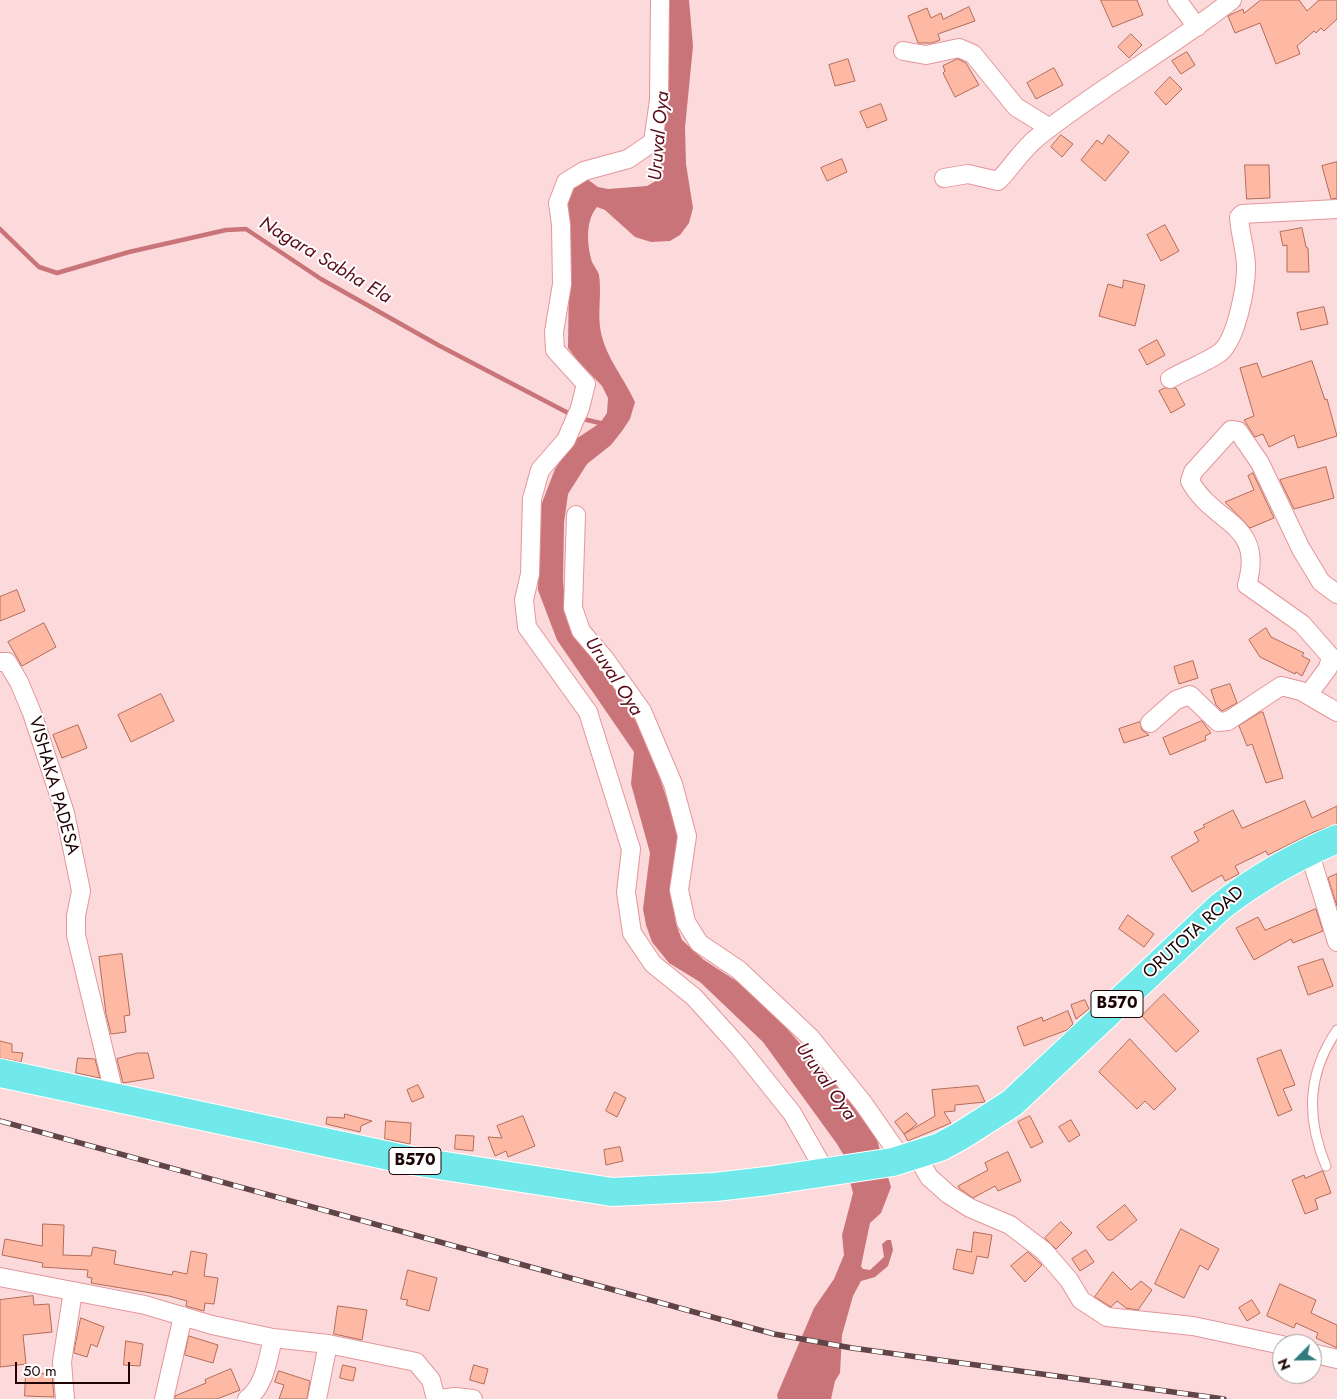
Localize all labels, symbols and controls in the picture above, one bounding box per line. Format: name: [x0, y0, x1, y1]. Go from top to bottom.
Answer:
water label: Uruval Oya: [645, 90, 675, 182]
water label: Nagara Sabha Ela: [255, 213, 395, 309]
water label: Uruval Oya: [579, 633, 647, 721]
street label: VISHAKA PADESA: [23, 714, 83, 858]
street label: ORUTOTA ROAD: [1139, 882, 1249, 984]
road number: B570: [1091, 991, 1143, 1018]
water label: Uruval Oya: [790, 1039, 860, 1125]
road number: B570: [389, 1148, 441, 1174]
north arrow: [1272, 1334, 1322, 1384]
scale bar: [18, 1352, 132, 1384]
text: N: [1273, 1355, 1295, 1373]
text: 50 m: [23, 1360, 57, 1382]

